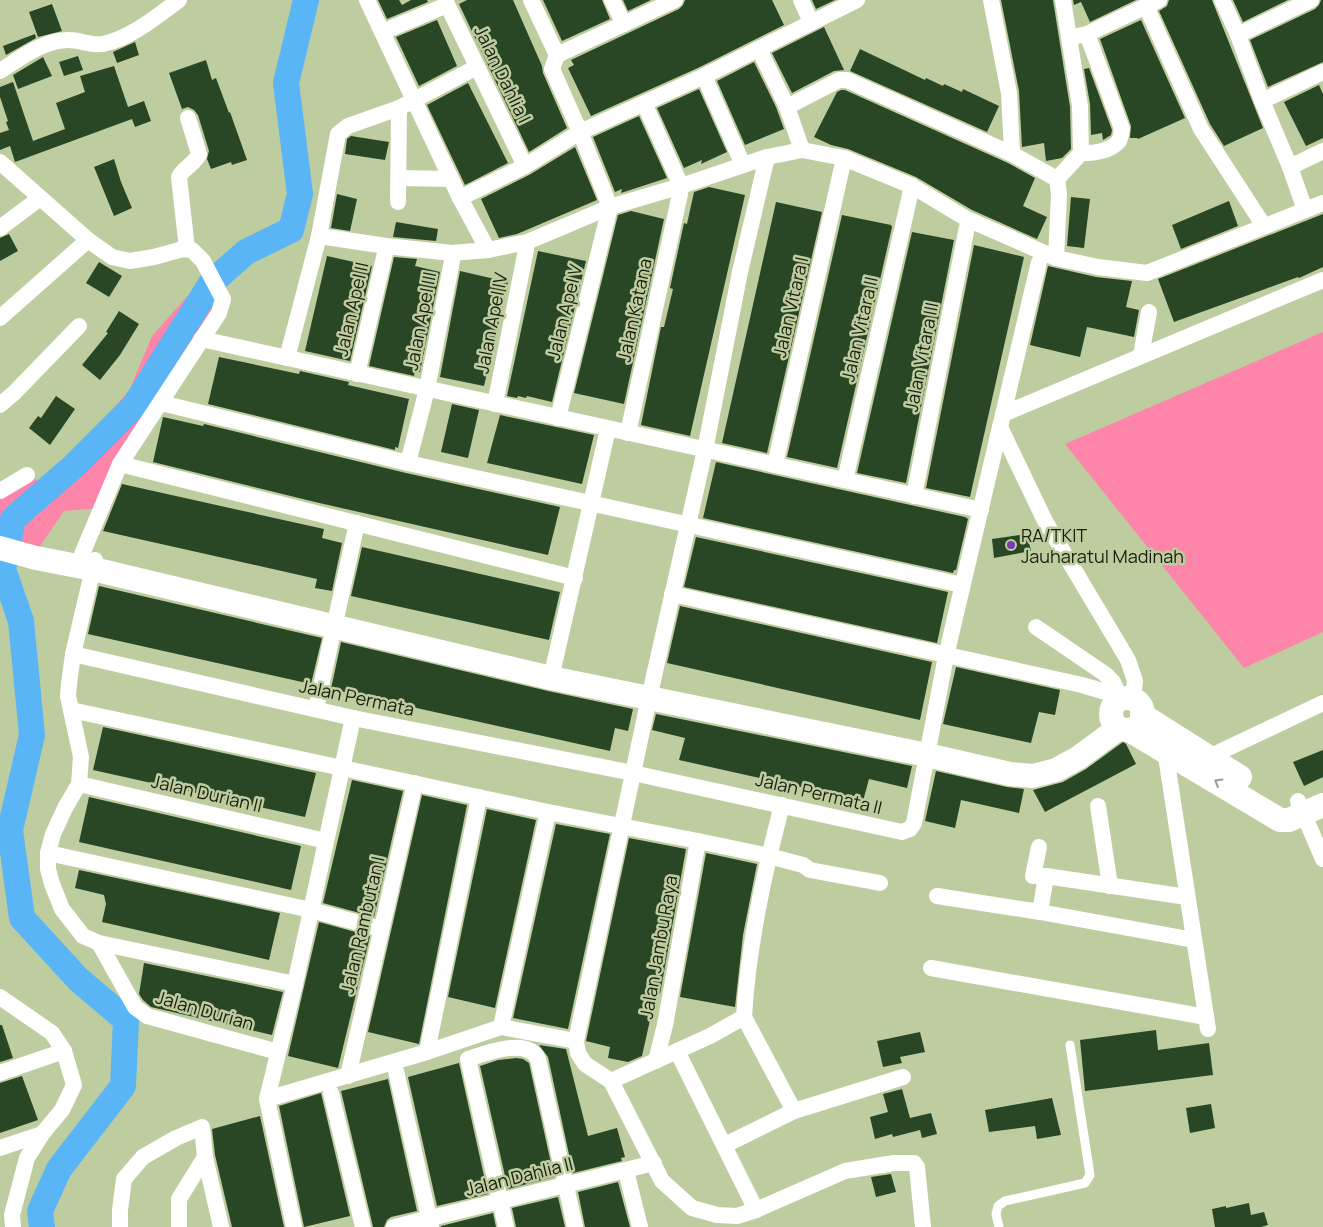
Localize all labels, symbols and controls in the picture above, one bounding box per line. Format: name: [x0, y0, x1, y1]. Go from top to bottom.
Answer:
street label: Jalan Dahlia I: [469, 21, 537, 127]
street label: Jalan Vitara I: [767, 254, 813, 360]
street label: Jalan Katana: [611, 256, 657, 364]
street label: Jalan Apel II: [329, 260, 373, 358]
street label: Jalan Apel V: [540, 261, 588, 362]
street label: Jalan Apel III: [399, 270, 441, 372]
street label: Jalan Apel IV: [469, 270, 513, 375]
street label: Jalan Vitara II: [835, 274, 883, 384]
street label: Jalan Vitara III: [899, 300, 943, 414]
place label: RA/TKIT Jauharatul Madinah: [1021, 523, 1184, 568]
marker: RA/TKIT Jauharatul Madinah: [1005, 539, 1017, 551]
street label: Jalan Permata: [297, 673, 417, 721]
street label: Jalan Permata II: [753, 767, 885, 819]
street label: Jalan Durian II: [149, 769, 265, 817]
one-way arrow: [1214, 779, 1223, 789]
street label: Jalan Rambutan I: [335, 854, 389, 996]
street label: Jalan Jambu Raya: [634, 873, 682, 1021]
street label: Jalan Durian: [153, 985, 257, 1035]
street label: Jalan Dahlia II: [463, 1151, 575, 1201]

